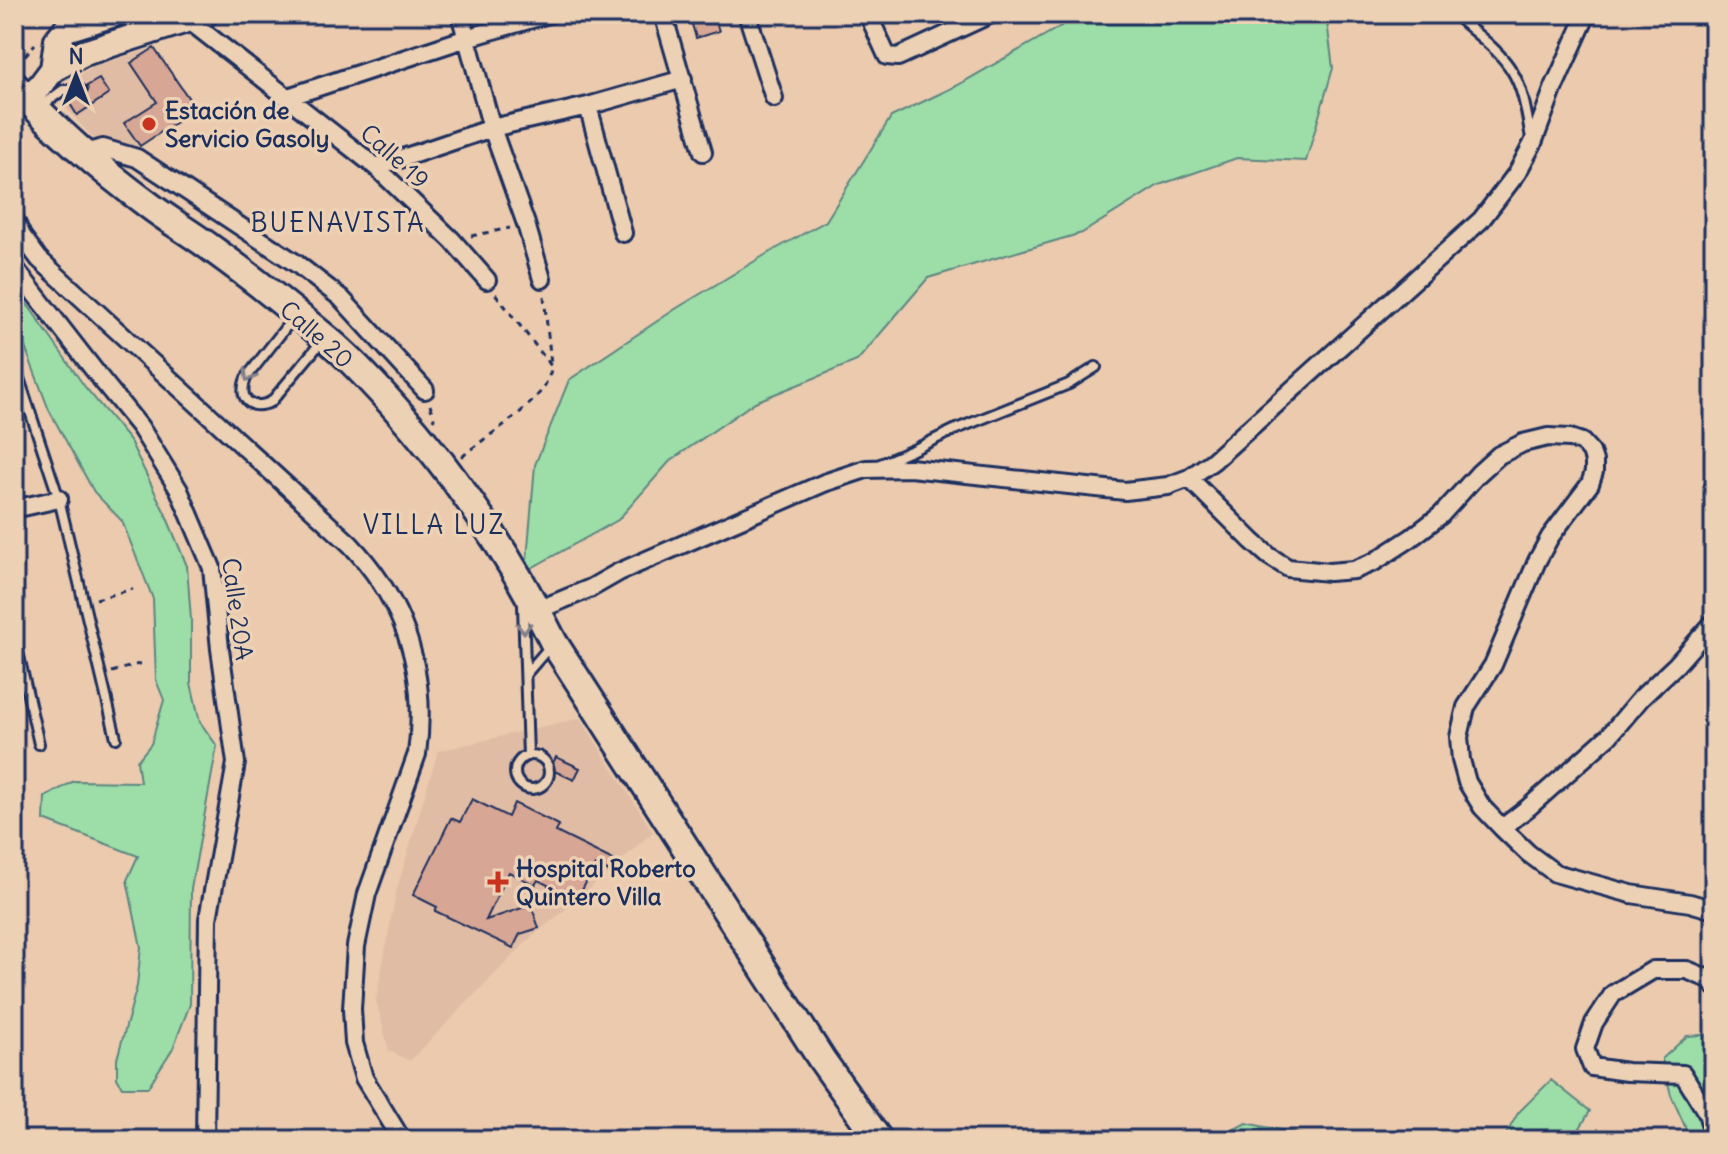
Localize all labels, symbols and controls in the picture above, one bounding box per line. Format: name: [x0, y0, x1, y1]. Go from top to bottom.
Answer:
north arrow: [36, 36, 116, 116]
text: N: [68, 42, 84, 70]
place label: Estación de Servicio Gasoly: [165, 95, 329, 153]
marker: Estación de Servicio Gasoly: [140, 115, 158, 133]
street label: Calle 19: [354, 117, 436, 195]
district label: BUENAVISTA: [250, 206, 426, 239]
street label: Calle 20: [274, 294, 360, 374]
one-way arrow: [244, 368, 259, 382]
district label: VILLA LUZ: [363, 508, 505, 541]
street label: Calle 20A: [216, 556, 260, 662]
one-way arrow: [515, 622, 532, 635]
place label: Hospital Roberto Quintero Villa: [516, 853, 696, 911]
marker: Hospital Roberto Quintero Villa: [487, 871, 509, 893]

